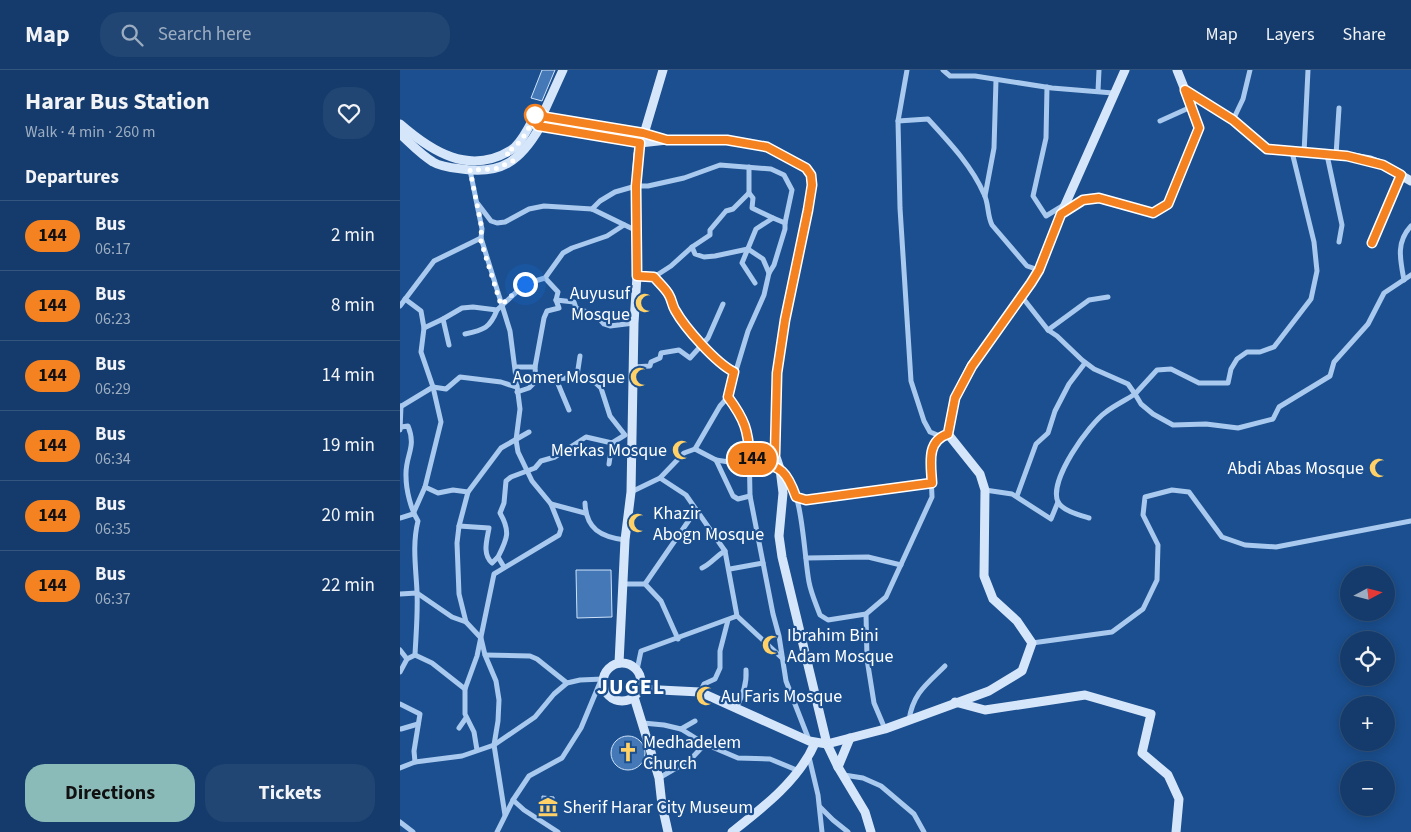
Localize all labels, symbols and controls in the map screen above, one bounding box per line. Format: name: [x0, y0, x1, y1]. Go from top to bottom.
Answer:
search box: [100, 12, 450, 57]
text: Map: [25, 17, 70, 52]
icon: search: [118, 21, 146, 49]
text: Search here: [158, 21, 251, 48]
text: Map: [1206, 22, 1238, 47]
text: Layers: [1266, 22, 1315, 47]
text: Share: [1343, 22, 1386, 47]
text: Harar Bus Station: [25, 84, 210, 119]
button: heart: [323, 87, 375, 139]
unlabelled marker: [524, 104, 546, 126]
text: Walk · 4 min · 260 m: [25, 121, 156, 143]
text: Departures: [25, 164, 119, 191]
text: Bus: [95, 211, 126, 238]
text: 2 min: [331, 222, 375, 249]
text: 144: [38, 223, 67, 248]
text: 06:17: [95, 238, 131, 260]
your location: [513, 272, 538, 297]
text: Bus: [95, 281, 126, 308]
place label: Auyusuf Mosque: [570, 281, 631, 327]
text: 8 min: [331, 292, 375, 319]
mosque icon: Auyusuf Mosque: [634, 292, 656, 314]
text: 144: [38, 293, 67, 318]
text: 06:23: [95, 308, 131, 330]
text: Bus: [95, 351, 126, 378]
text: 14 min: [321, 362, 375, 389]
text: 144: [38, 363, 67, 388]
place label: Aomer Mosque: [513, 365, 625, 390]
mosque icon: Aomer Mosque: [629, 366, 651, 388]
text: 06:29: [95, 378, 131, 400]
text: Bus: [95, 421, 126, 448]
text: 19 min: [321, 432, 375, 459]
text: 144: [38, 433, 67, 458]
place label: Merkas Mosque: [551, 438, 667, 463]
mosque icon: Merkas Mosque: [671, 439, 693, 461]
line badge: 144: [723, 443, 781, 475]
text: 144: [738, 446, 766, 471]
text: 06:34: [95, 448, 131, 470]
place label: Abdi Abas Mosque: [1228, 456, 1364, 481]
mosque icon: Abdi Abas Mosque: [1368, 457, 1390, 479]
text: Bus: [95, 491, 126, 518]
place label: Khazir Abogn Mosque: [653, 501, 764, 547]
text: 20 min: [321, 502, 375, 529]
text: 144: [38, 503, 67, 528]
mosque icon: Khazir Abogn Mosque: [627, 512, 649, 534]
text: 06:35: [95, 518, 131, 540]
text: Bus: [95, 561, 126, 588]
north arrow: [1340, 566, 1395, 621]
map controls: [1340, 566, 1395, 816]
text: 22 min: [321, 572, 375, 599]
text: 144: [38, 573, 67, 598]
text: 06:37: [95, 588, 131, 610]
place label: Ibrahim Bini Adam Mosque: [787, 623, 893, 669]
button: locate: [1340, 631, 1395, 686]
mosque icon: Ibrahim Bini Adam Mosque: [761, 634, 783, 656]
district label: JUGEL: [597, 671, 665, 703]
place label: Au Faris Mosque: [721, 684, 842, 709]
mosque icon: Au Faris Mosque: [695, 685, 717, 707]
button: +: [1340, 696, 1395, 751]
place label: Medhadelem Church: [643, 730, 741, 776]
church icon: Medhadelem Church: [617, 741, 639, 763]
button: −: [1340, 761, 1395, 816]
button: Directions: [25, 764, 195, 822]
button: Tickets: [205, 764, 375, 822]
place label: Sherif Harar City Museum: [563, 795, 753, 820]
museum icon: Sherif Harar City Museum: [537, 796, 559, 818]

